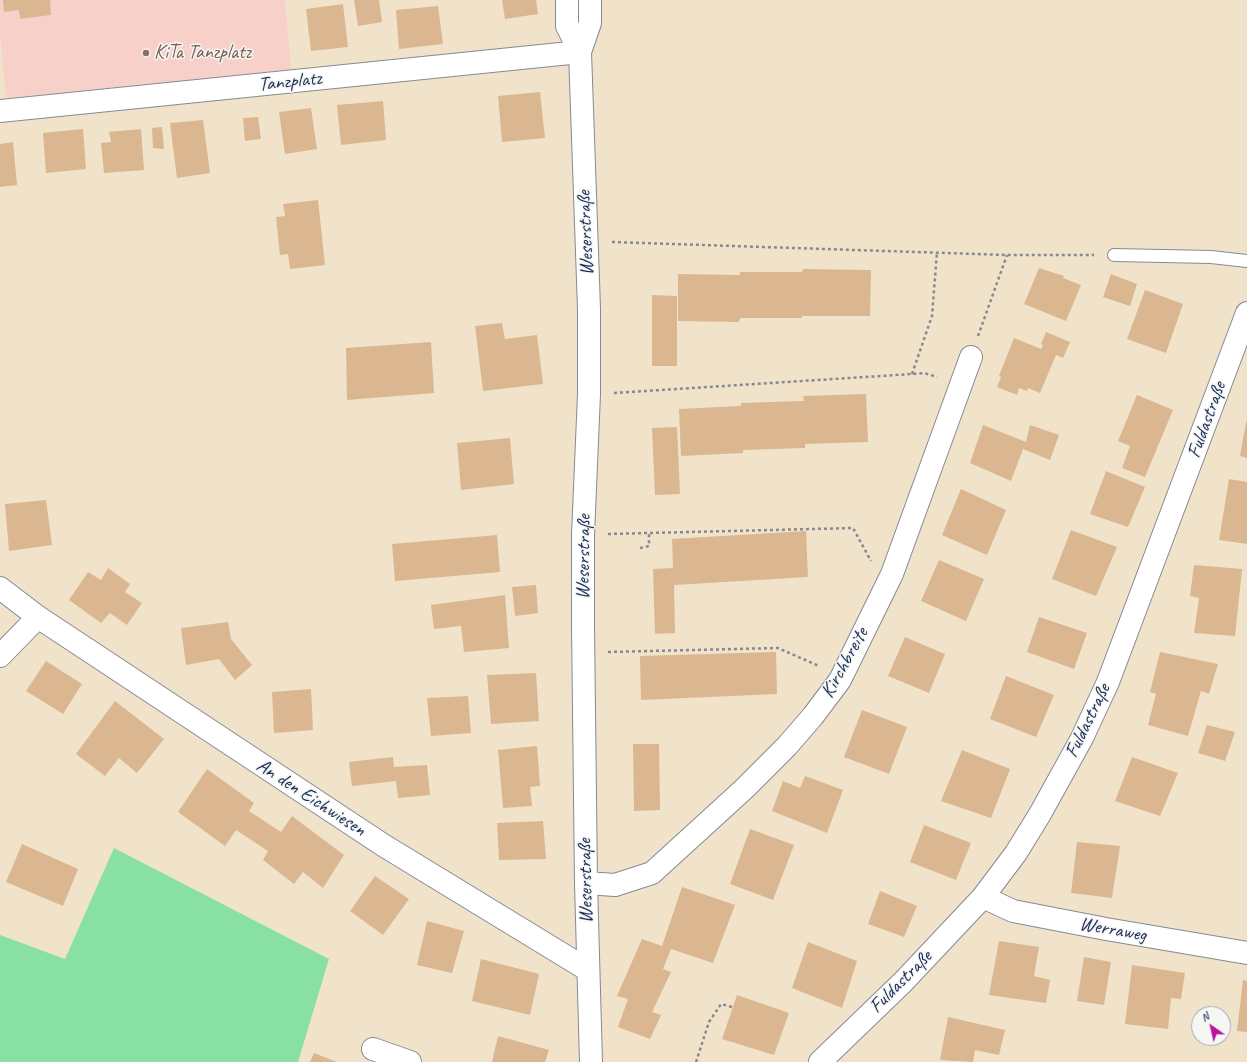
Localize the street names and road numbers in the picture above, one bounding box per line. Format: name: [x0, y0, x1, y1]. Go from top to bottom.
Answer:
street label: Tanzplatz: [257, 67, 323, 97]
street label: Weserstraße: [573, 190, 599, 276]
street label: Fuldastraße: [1182, 379, 1232, 461]
street label: Weserstraße: [571, 514, 597, 600]
street label: Kirchbreite: [816, 624, 874, 702]
street label: Fuldastraße: [1060, 680, 1116, 762]
street label: An den Eichwiesen: [252, 754, 370, 842]
street label: Weserstraße: [573, 838, 599, 924]
street label: Werraweg: [1078, 912, 1148, 948]
street label: Fuldastraße: [865, 946, 937, 1018]

